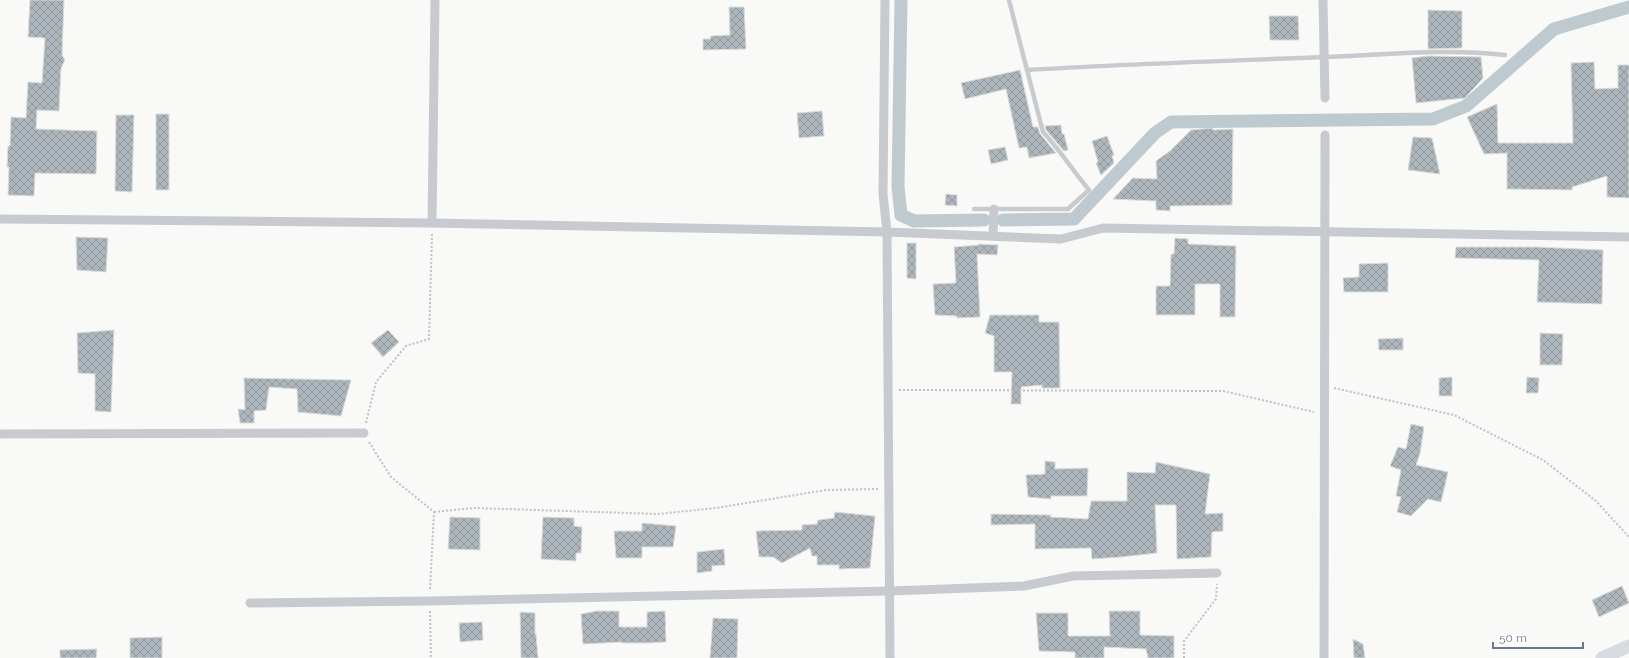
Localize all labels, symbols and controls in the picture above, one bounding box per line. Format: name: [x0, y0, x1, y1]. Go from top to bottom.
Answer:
scale bar: [1493, 624, 1583, 650]
text: 50 m: [1499, 631, 1527, 645]

